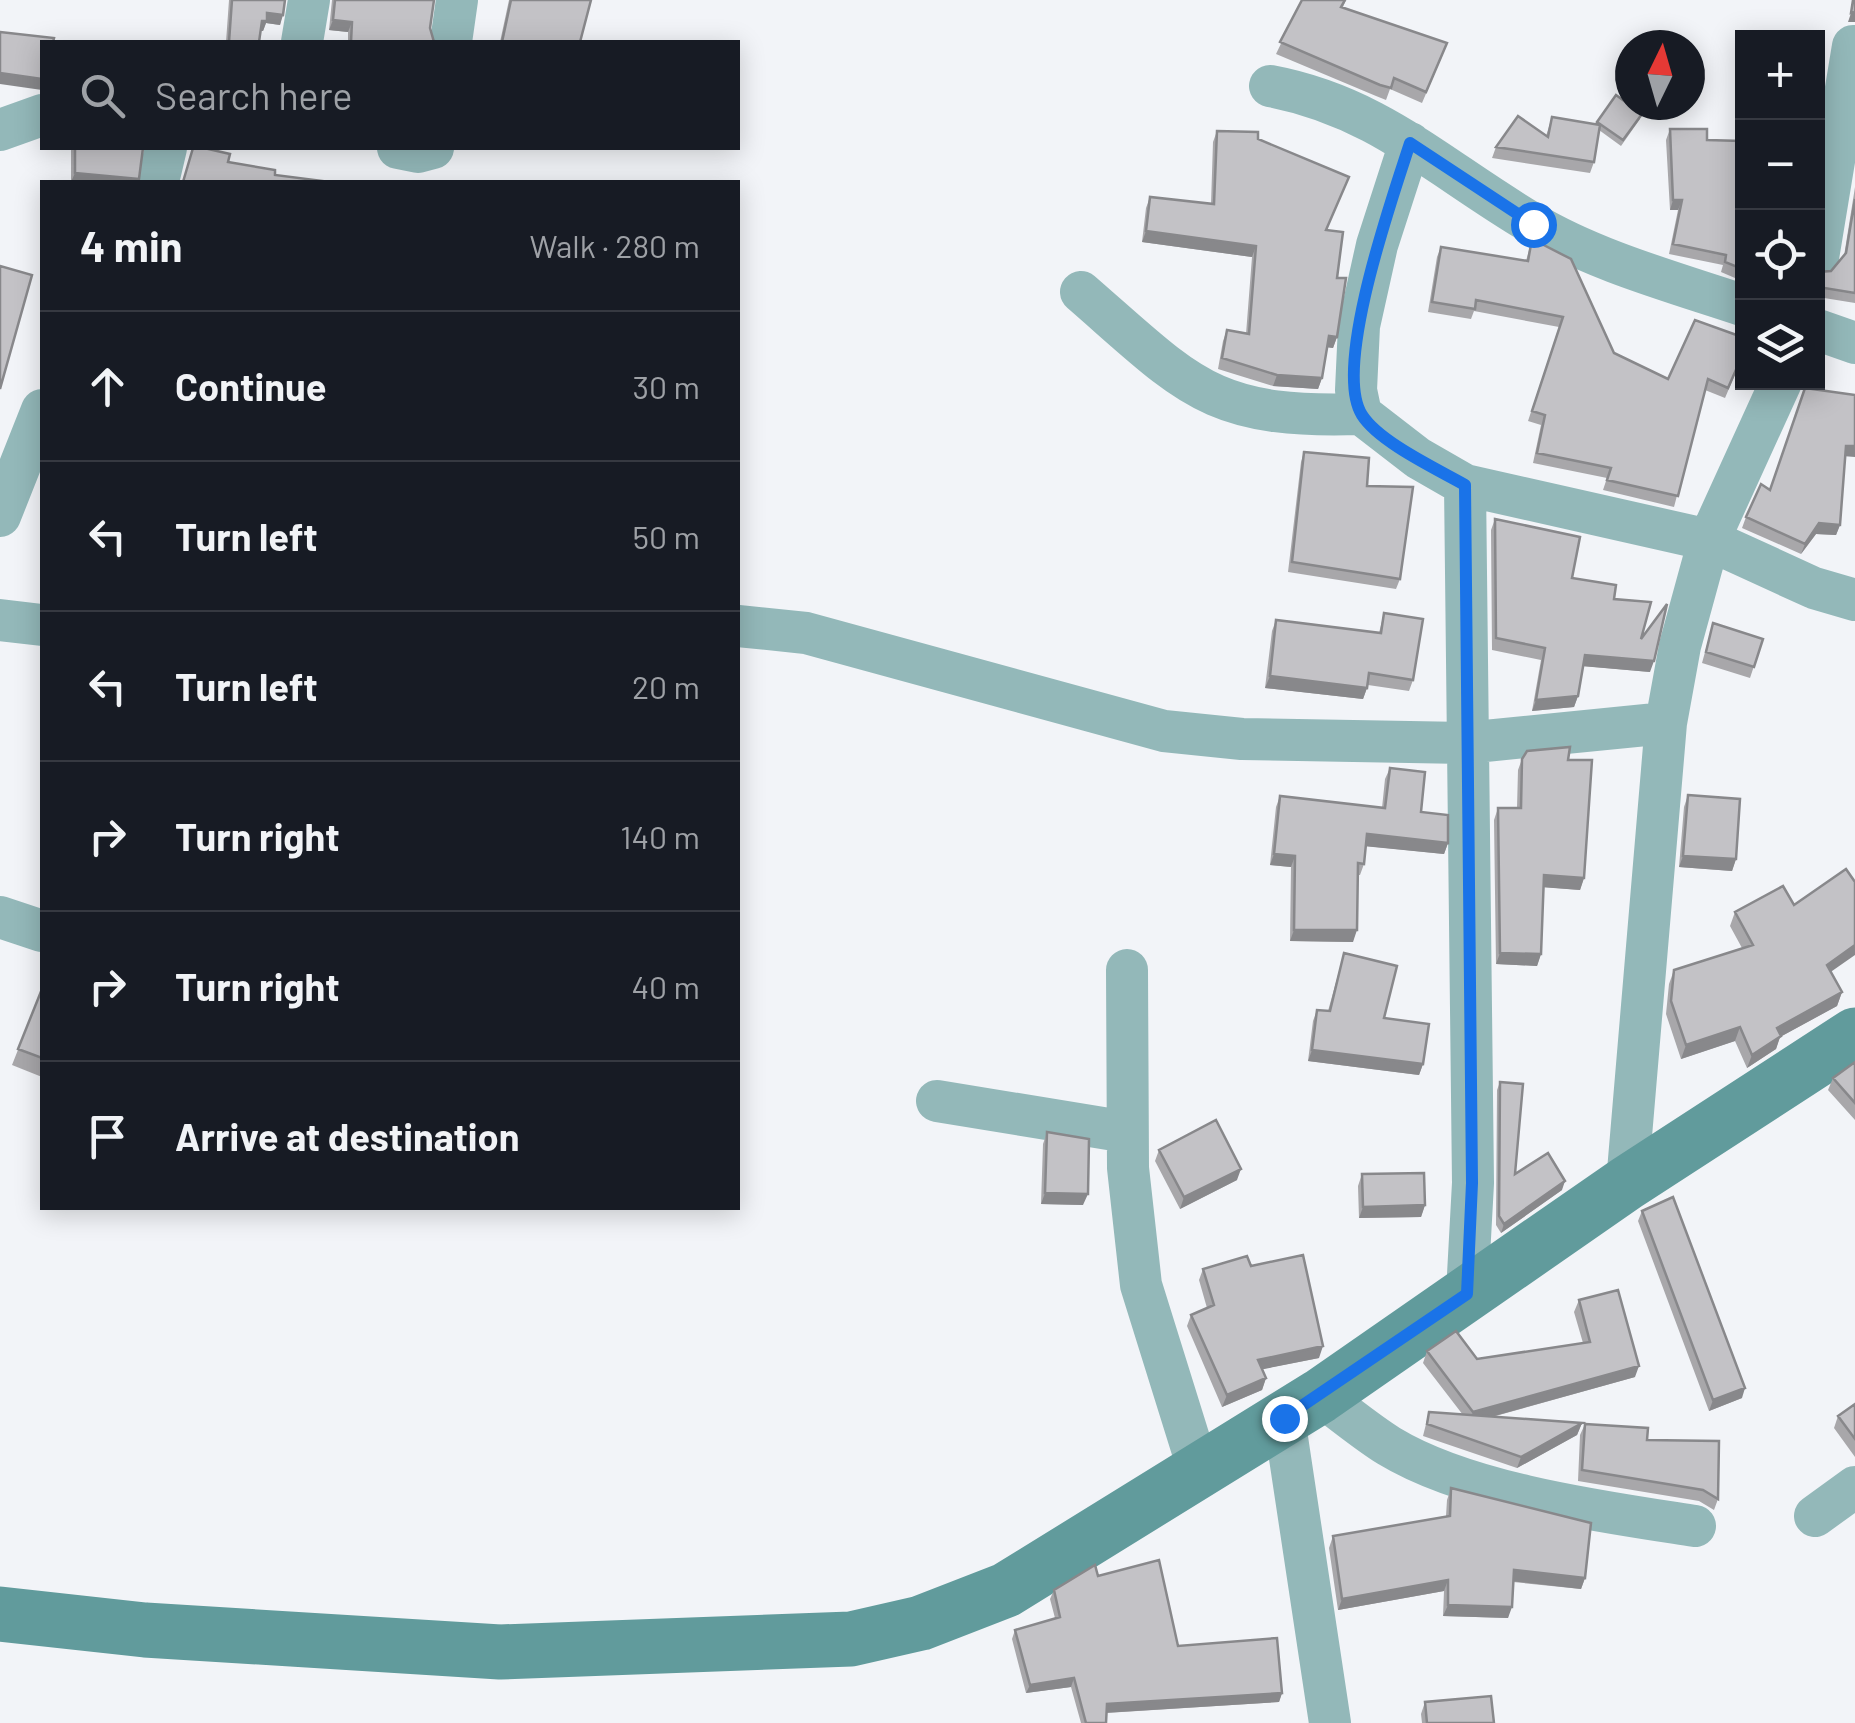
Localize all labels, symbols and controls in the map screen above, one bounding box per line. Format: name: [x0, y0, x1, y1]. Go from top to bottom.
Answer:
north arrow: [1615, 30, 1705, 120]
map controls: [1735, 30, 1825, 390]
button: +: [1735, 30, 1825, 120]
search box: [40, 40, 740, 150]
icon: search: [75, 68, 130, 123]
text: Search here: [155, 72, 353, 118]
button: −: [1735, 120, 1825, 210]
route start: [1511, 202, 1557, 248]
button: locate: [1735, 210, 1825, 300]
text: 4 min: [80, 220, 183, 270]
text: Walk · 280 m: [529, 226, 700, 264]
button: layers: [1735, 300, 1825, 390]
icon: ahead: [80, 359, 135, 414]
text: Continue: [175, 363, 326, 409]
text: 30 m: [633, 367, 700, 405]
icon: left: [80, 509, 135, 564]
text: Turn left: [175, 513, 318, 559]
text: 50 m: [633, 517, 700, 555]
icon: left: [80, 659, 135, 714]
text: Turn left: [175, 663, 318, 709]
text: 20 m: [632, 667, 700, 705]
icon: right: [80, 809, 135, 864]
text: Turn right: [175, 813, 340, 859]
text: 140 m: [620, 817, 700, 855]
icon: right: [80, 959, 135, 1014]
text: Turn right: [175, 963, 340, 1009]
text: 40 m: [631, 967, 700, 1005]
icon: arrive: [80, 1109, 135, 1164]
text: Arrive at destination: [175, 1113, 520, 1159]
route end: [1262, 1396, 1308, 1442]

